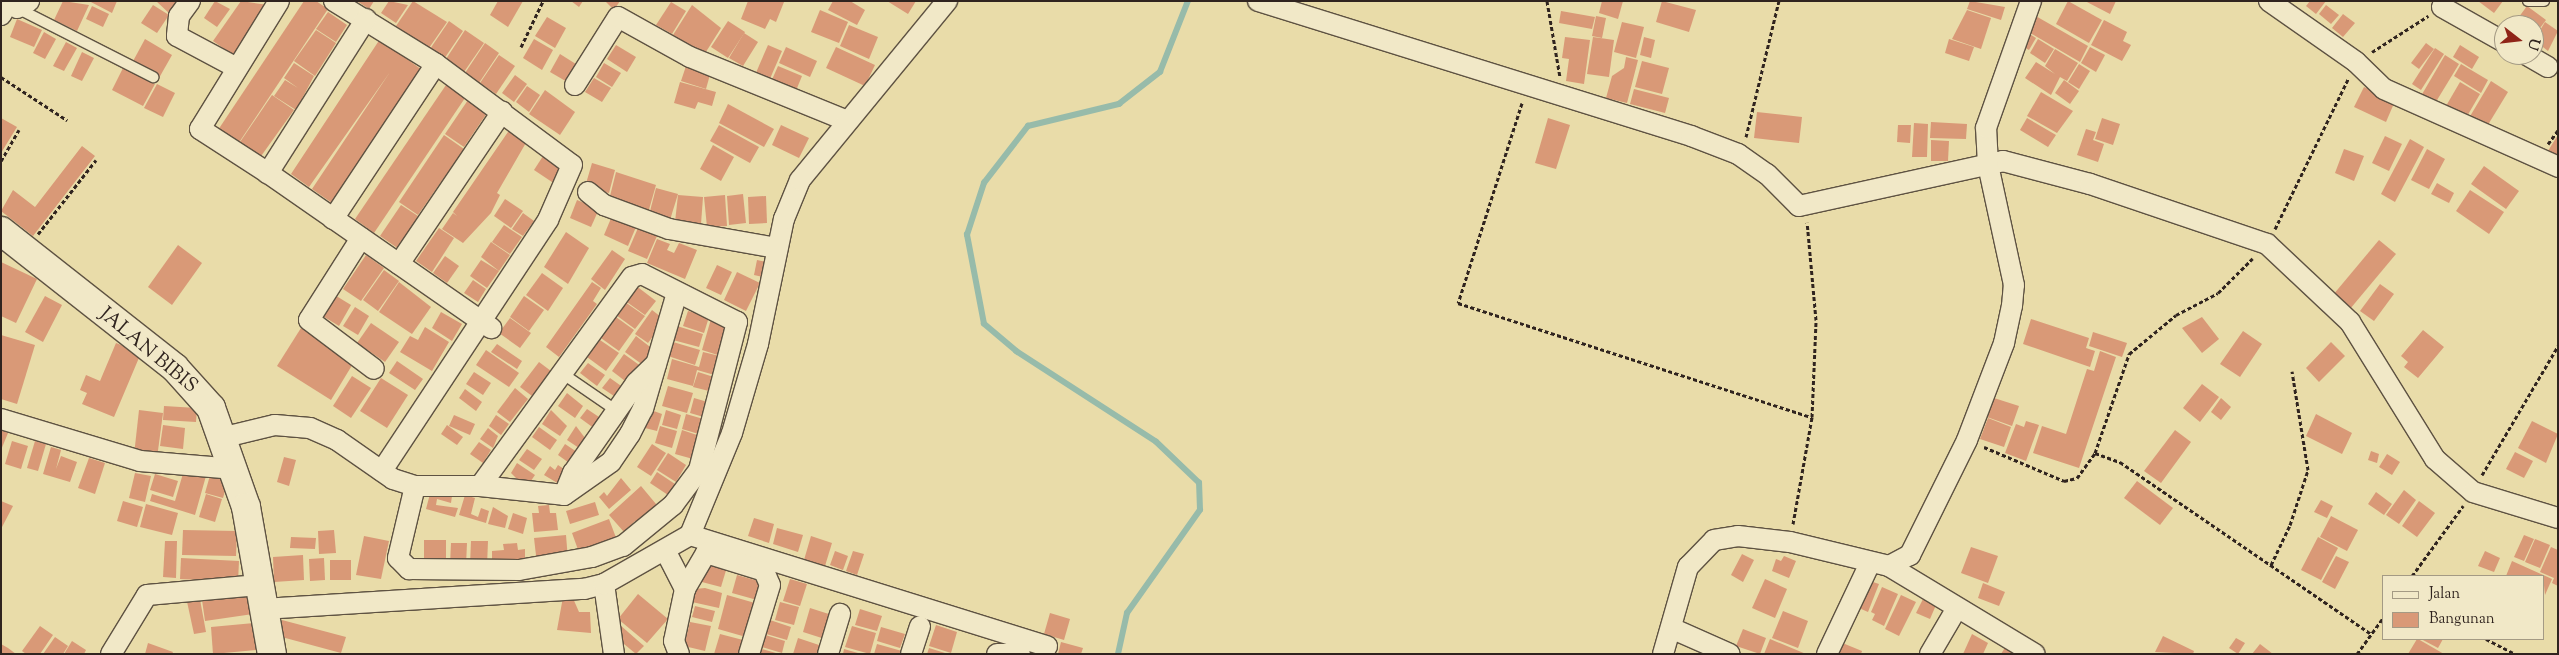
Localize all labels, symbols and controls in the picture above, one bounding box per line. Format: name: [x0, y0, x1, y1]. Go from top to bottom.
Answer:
north arrow: [2494, 15, 2544, 65]
text: U: [2521, 36, 2544, 52]
street label: JALAN BIBIS: [94, 303, 202, 399]
legend: [2382, 575, 2544, 640]
text: Jalan: [2429, 584, 2460, 605]
text: Bangunan: [2429, 609, 2495, 630]

